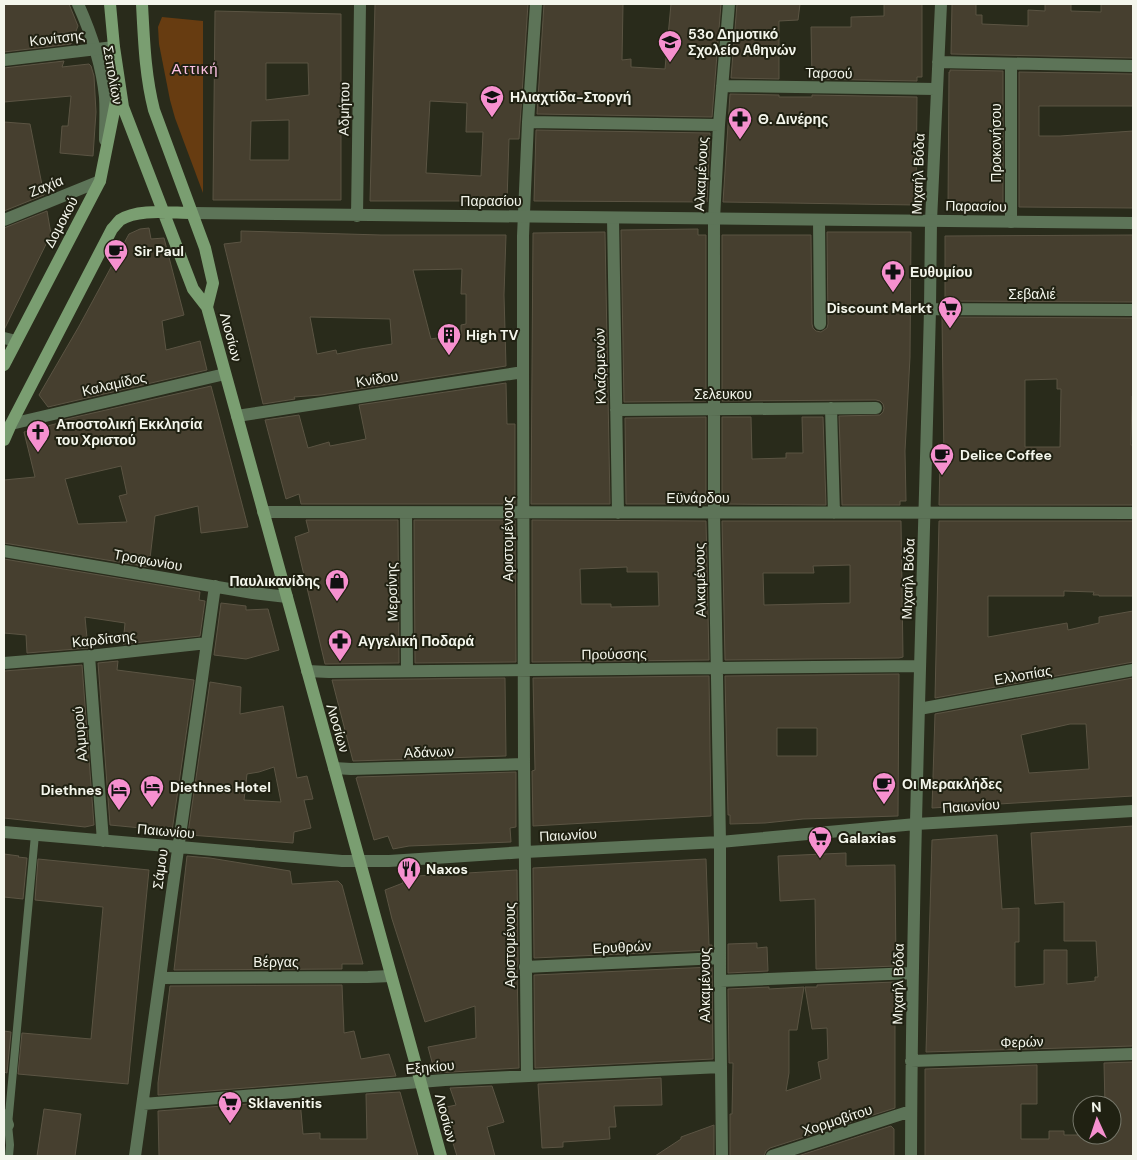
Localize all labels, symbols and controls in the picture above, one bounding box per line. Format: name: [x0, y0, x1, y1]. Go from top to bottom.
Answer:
place label: 53ο Δημοτικό Σχολείο Αθηνών: [688, 25, 797, 59]
street label: Κονίτσης: [28, 26, 86, 50]
school or university icon: 53ο Δημοτικό Σχολείο Αθηνών: [657, 29, 683, 63]
street label: Σεπολίων: [99, 44, 127, 106]
district label: Αττική: [171, 59, 219, 79]
street label: Ταρσού: [805, 64, 853, 82]
street label: Αδμήτου: [335, 82, 353, 136]
school or university icon: Ηλιαχτίδα-Στοργή: [479, 84, 505, 118]
place label: Ηλιαχτίδα-Στοργή: [510, 88, 631, 106]
street label: Προκονήσου: [987, 103, 1005, 183]
pharmacy icon: Θ. Δινέρης: [727, 106, 753, 140]
place label: Θ. Δινέρης: [758, 110, 828, 128]
street label: Μιχαήλ Βόδα: [908, 133, 928, 215]
street label: Αλκαμένους: [690, 136, 712, 212]
street label: Ζαχία: [26, 171, 66, 201]
street label: Παρασίου: [460, 192, 522, 210]
street label: Δομοκού: [40, 193, 82, 251]
street label: Παρασίου: [945, 196, 1007, 216]
cafe icon: Sir Paul: [103, 238, 129, 272]
place label: Sir Paul: [134, 242, 184, 260]
pharmacy icon: Ευθυμίου: [880, 259, 906, 293]
place label: Ευθυμίου: [910, 263, 972, 281]
street label: Σεβαλιέ: [1008, 285, 1056, 303]
supermarket icon: Discount Markt: [937, 295, 963, 329]
place label: Discount Markt: [827, 299, 932, 317]
street label: Λιοσίων: [216, 311, 246, 363]
building icon: High TV: [436, 322, 462, 356]
place label: High TV: [466, 326, 518, 344]
street label: Κλαζομενών: [590, 328, 610, 404]
street label: Κνίδου: [355, 367, 399, 391]
street label: Καλαμίδος: [80, 368, 148, 400]
street label: Σελευκου: [694, 385, 752, 403]
place label: Αποστολική Εκκλησία του Χριστού: [56, 415, 203, 449]
church icon: Αποστολική Εκκλησία του Χριστού: [25, 419, 51, 453]
cafe icon: Delice Coffee: [929, 442, 955, 476]
place label: Delice Coffee: [960, 446, 1052, 464]
street label: Εϋνάρδου: [666, 489, 730, 507]
street label: Αριστομένους: [499, 496, 517, 582]
street label: Μιχαήλ Βόδα: [898, 538, 918, 620]
street label: Αλκαμένους: [690, 542, 710, 618]
street label: Τροφωνίου: [112, 545, 184, 575]
street label: Μερσίνης: [382, 562, 402, 622]
shop icon: Παυλικανίδης: [324, 568, 350, 602]
place label: Παυλικανίδης: [230, 572, 320, 590]
street label: Καρδίτσης: [71, 627, 137, 651]
pharmacy icon: Αγγελική Ποδαρά: [327, 628, 353, 662]
place label: Αγγελική Ποδαρά: [358, 632, 475, 650]
street label: Προύσσης: [581, 644, 647, 664]
street label: Ελλοπίας: [993, 661, 1053, 689]
street label: Λιοσίων: [322, 702, 354, 754]
street label: Αλμυρού: [69, 706, 91, 762]
street label: Αδάνων: [404, 742, 454, 762]
cafe icon: Οι Μερακλήδες: [871, 771, 897, 805]
hotel icon: Diethnes Hotel: [139, 774, 165, 808]
place label: Οι Μερακλήδες: [902, 775, 1002, 793]
hotel icon: Diethnes: [106, 777, 132, 811]
place label: Diethnes Hotel: [170, 778, 271, 796]
place label: Diethnes: [41, 781, 102, 799]
street label: Παιωνίου: [942, 795, 1000, 817]
street label: Παιωνίου: [136, 820, 196, 842]
street label: Παιωνίου: [539, 824, 597, 846]
supermarket icon: Galaxias: [807, 825, 833, 859]
place label: Galaxias: [838, 829, 897, 847]
street label: Σάμου: [148, 848, 172, 890]
restaurant icon: Naxos: [396, 856, 422, 890]
place label: Naxos: [426, 860, 468, 878]
street label: Αριστομένους: [501, 902, 519, 988]
street label: Ερυθρών: [592, 936, 652, 958]
street label: Μιχαήλ Βόδα: [888, 943, 908, 1025]
street label: Αλκαμένους: [696, 947, 714, 1022]
street label: Βέργας: [253, 953, 299, 971]
street label: Φερών: [1000, 1032, 1044, 1052]
street label: Εξηκίου: [405, 1056, 455, 1078]
supermarket icon: Sklavenitis: [217, 1090, 243, 1124]
street label: Λιοσίων: [431, 1092, 461, 1144]
place label: Sklavenitis: [248, 1094, 322, 1112]
north arrow: [1072, 1095, 1122, 1145]
text: N: [1091, 1098, 1102, 1116]
street label: Χορμοβίτου: [800, 1100, 874, 1140]

